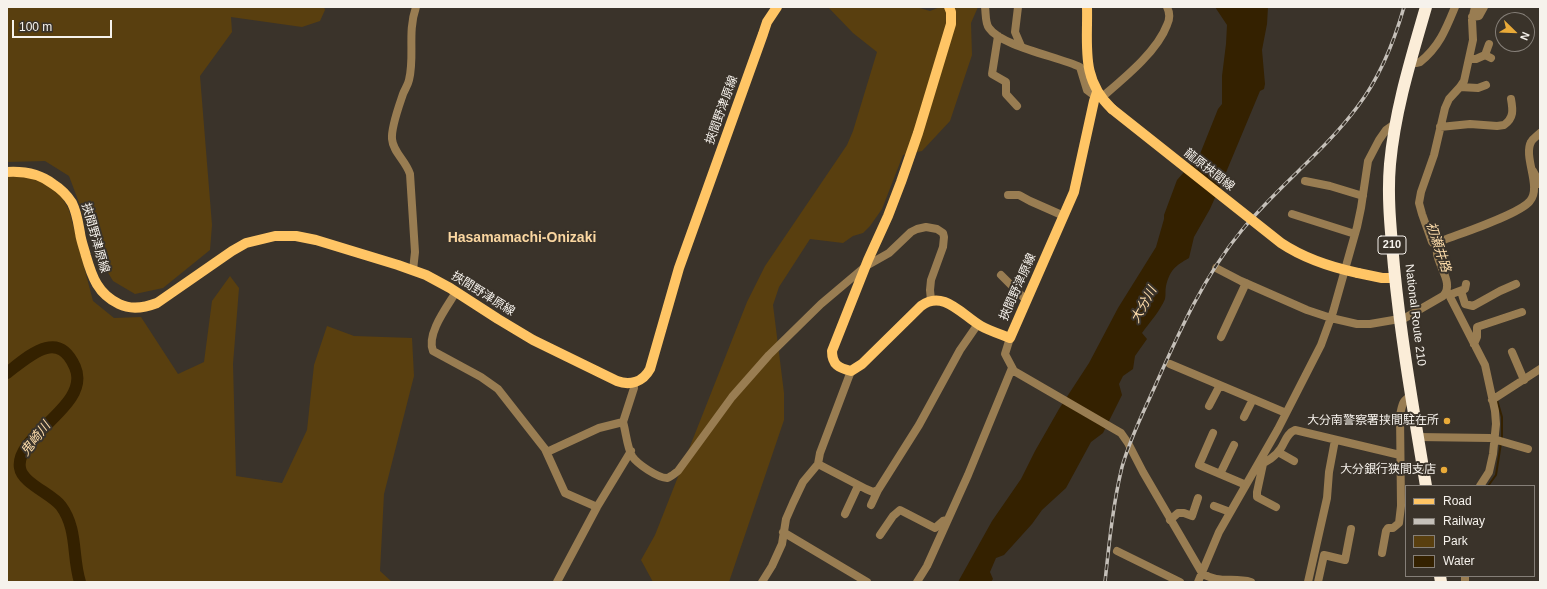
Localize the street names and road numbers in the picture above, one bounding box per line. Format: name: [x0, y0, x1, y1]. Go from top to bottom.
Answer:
street label: 挾間野津原線: [703, 74, 741, 146]
street label: 龍原挾間線: [1181, 146, 1237, 194]
street label: 挾間野津原線: [78, 201, 112, 275]
road number: 210: [1378, 236, 1406, 254]
street label: 挾間野津原線: [997, 251, 1039, 323]
street label: National Route 210: [1402, 263, 1428, 367]
street label: 挾間野津原線: [449, 269, 517, 319]

